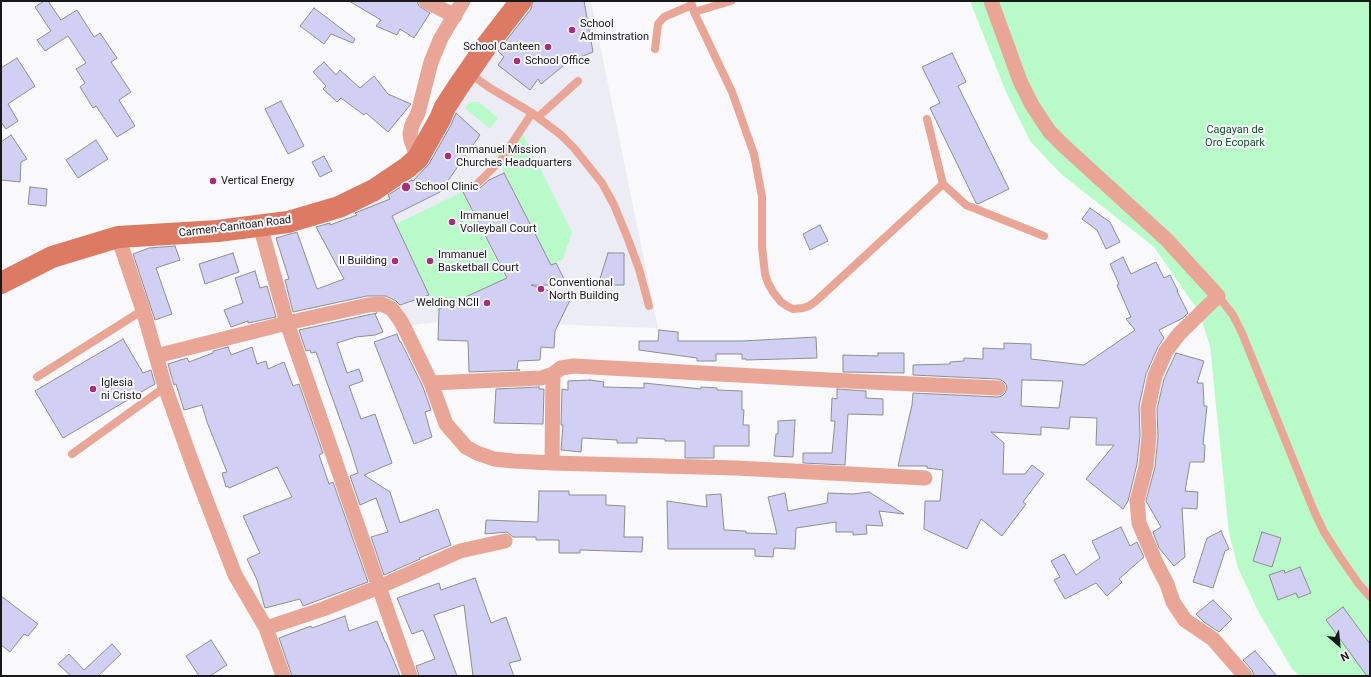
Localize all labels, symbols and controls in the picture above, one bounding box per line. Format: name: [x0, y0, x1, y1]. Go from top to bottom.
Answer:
place label: School Adminstration: [580, 17, 649, 43]
marker: School Adminstration: [567, 25, 577, 35]
place label: School Canteen: [463, 40, 540, 54]
marker: School Canteen: [543, 42, 553, 52]
place label: School Office: [525, 54, 590, 68]
marker: School Office: [512, 56, 522, 66]
park label: Cagayan de Oro Ecopark: [1205, 123, 1265, 149]
place label: Immanuel Mission Churches Headquarters: [456, 143, 572, 169]
marker: Immanuel Mission Churches Headquarters: [443, 151, 453, 161]
place label: Vertical Energy: [221, 174, 294, 188]
marker: Vertical Energy: [208, 176, 218, 186]
place label: School Clinic: [415, 180, 478, 194]
marker: School Clinic: [400, 181, 412, 193]
place label: Immanuel Volleyball Court: [460, 209, 537, 235]
street label: Carmen-Canitoan Road: [178, 214, 292, 240]
marker: Immanuel Volleyball Court: [447, 217, 457, 227]
place label: Immanuel Basketball Court: [438, 248, 519, 274]
place label: II Building: [339, 254, 387, 268]
marker: II Building: [390, 256, 400, 266]
marker: Immanuel Basketball Court: [425, 256, 435, 266]
place label: Conventional North Building: [549, 276, 619, 302]
marker: Conventional North Building: [536, 284, 546, 294]
place label: Welding NCII: [416, 296, 479, 310]
marker: Welding NCII: [482, 298, 492, 308]
place label: Iglesia ni Cristo: [101, 376, 141, 402]
marker: Iglesia ni Cristo: [88, 384, 98, 394]
north arrow: [1319, 625, 1359, 665]
text: N: [1338, 649, 1351, 664]

